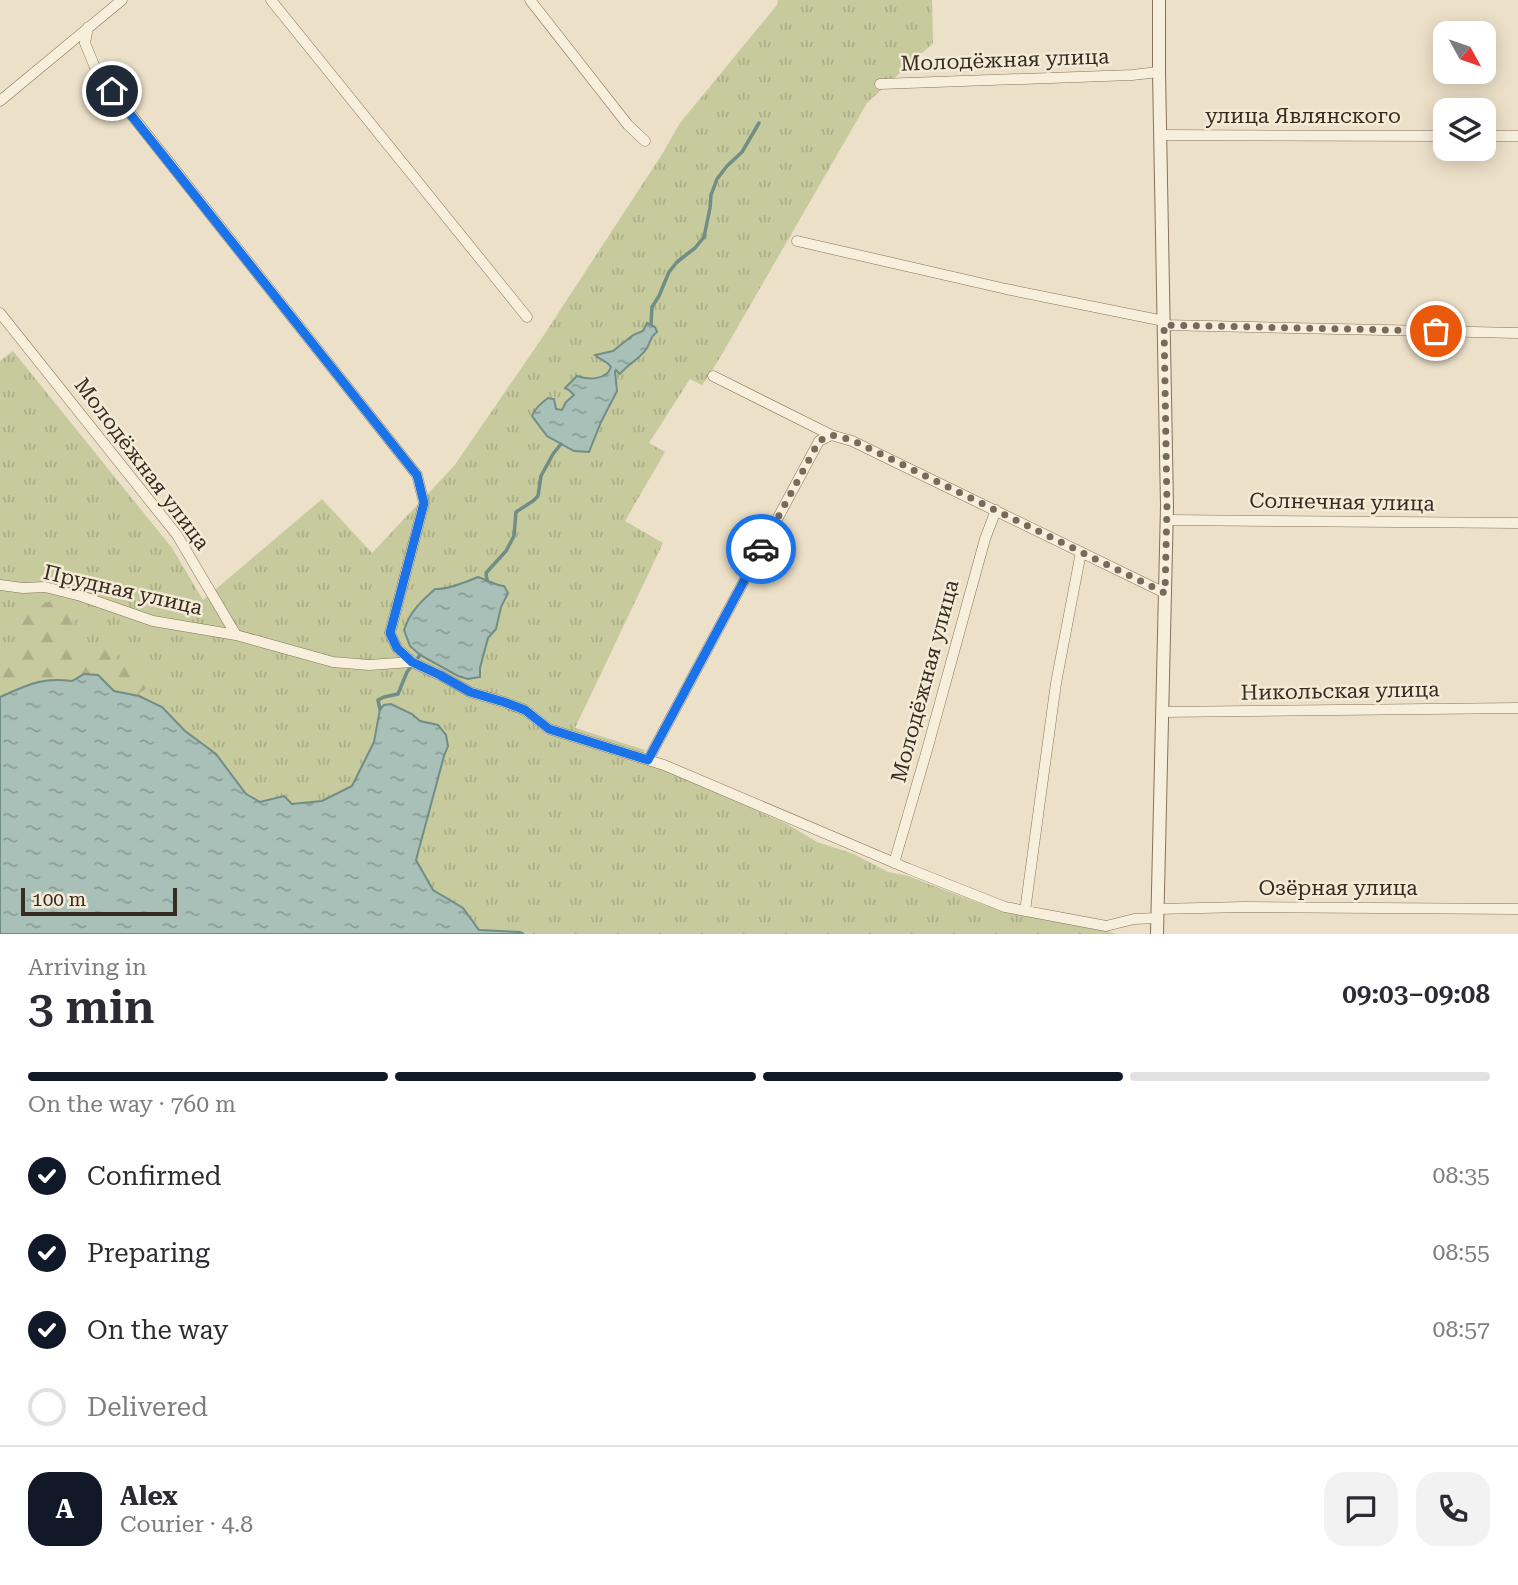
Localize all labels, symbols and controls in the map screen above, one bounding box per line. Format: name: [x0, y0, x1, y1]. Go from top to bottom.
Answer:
north arrow: [1433, 21, 1496, 84]
map controls: [1433, 21, 1496, 161]
street label: Молодёжная улица: [900, 44, 1110, 76]
pin: [82, 61, 142, 121]
icon: home: [93, 72, 131, 110]
button: layers: [1433, 98, 1496, 161]
street label: улица Являнского: [1205, 104, 1401, 128]
pin: [1406, 301, 1466, 361]
icon: bag: [1417, 312, 1455, 350]
street label: Молодёжная улица: [70, 373, 215, 555]
street label: Солнечная улица: [1249, 488, 1436, 516]
courier: [726, 514, 796, 584]
icon: car: [742, 530, 780, 568]
street label: Прудная улица: [41, 560, 205, 620]
street label: Молодёжная улица: [886, 576, 964, 785]
street label: Никольская улица: [1240, 677, 1440, 705]
street label: Озёрная улица: [1258, 876, 1418, 900]
scale bar: [21, 885, 177, 917]
text: 100 m: [32, 888, 86, 911]
text: Arriving in: [28, 954, 147, 981]
text: 09:03–09:08: [1342, 979, 1490, 1009]
text: 3 min: [28, 980, 155, 1034]
text: On the way · 760 m: [28, 1091, 236, 1118]
icon: check: [28, 1157, 66, 1195]
text: Confirmed: [87, 1161, 222, 1191]
text: 08:35: [1433, 1162, 1490, 1189]
icon: check: [28, 1234, 66, 1272]
text: Preparing: [87, 1238, 210, 1268]
text: 08:55: [1433, 1239, 1490, 1266]
icon: check: [28, 1311, 66, 1349]
text: On the way: [87, 1315, 228, 1345]
text: 08:57: [1433, 1316, 1490, 1343]
text: Delivered: [87, 1392, 208, 1422]
button: chat: [1324, 1472, 1398, 1546]
button: phone: [1416, 1472, 1490, 1546]
text: Alex: [120, 1481, 178, 1511]
text: A: [56, 1494, 74, 1524]
text: Courier · 4.8: [120, 1511, 253, 1538]

